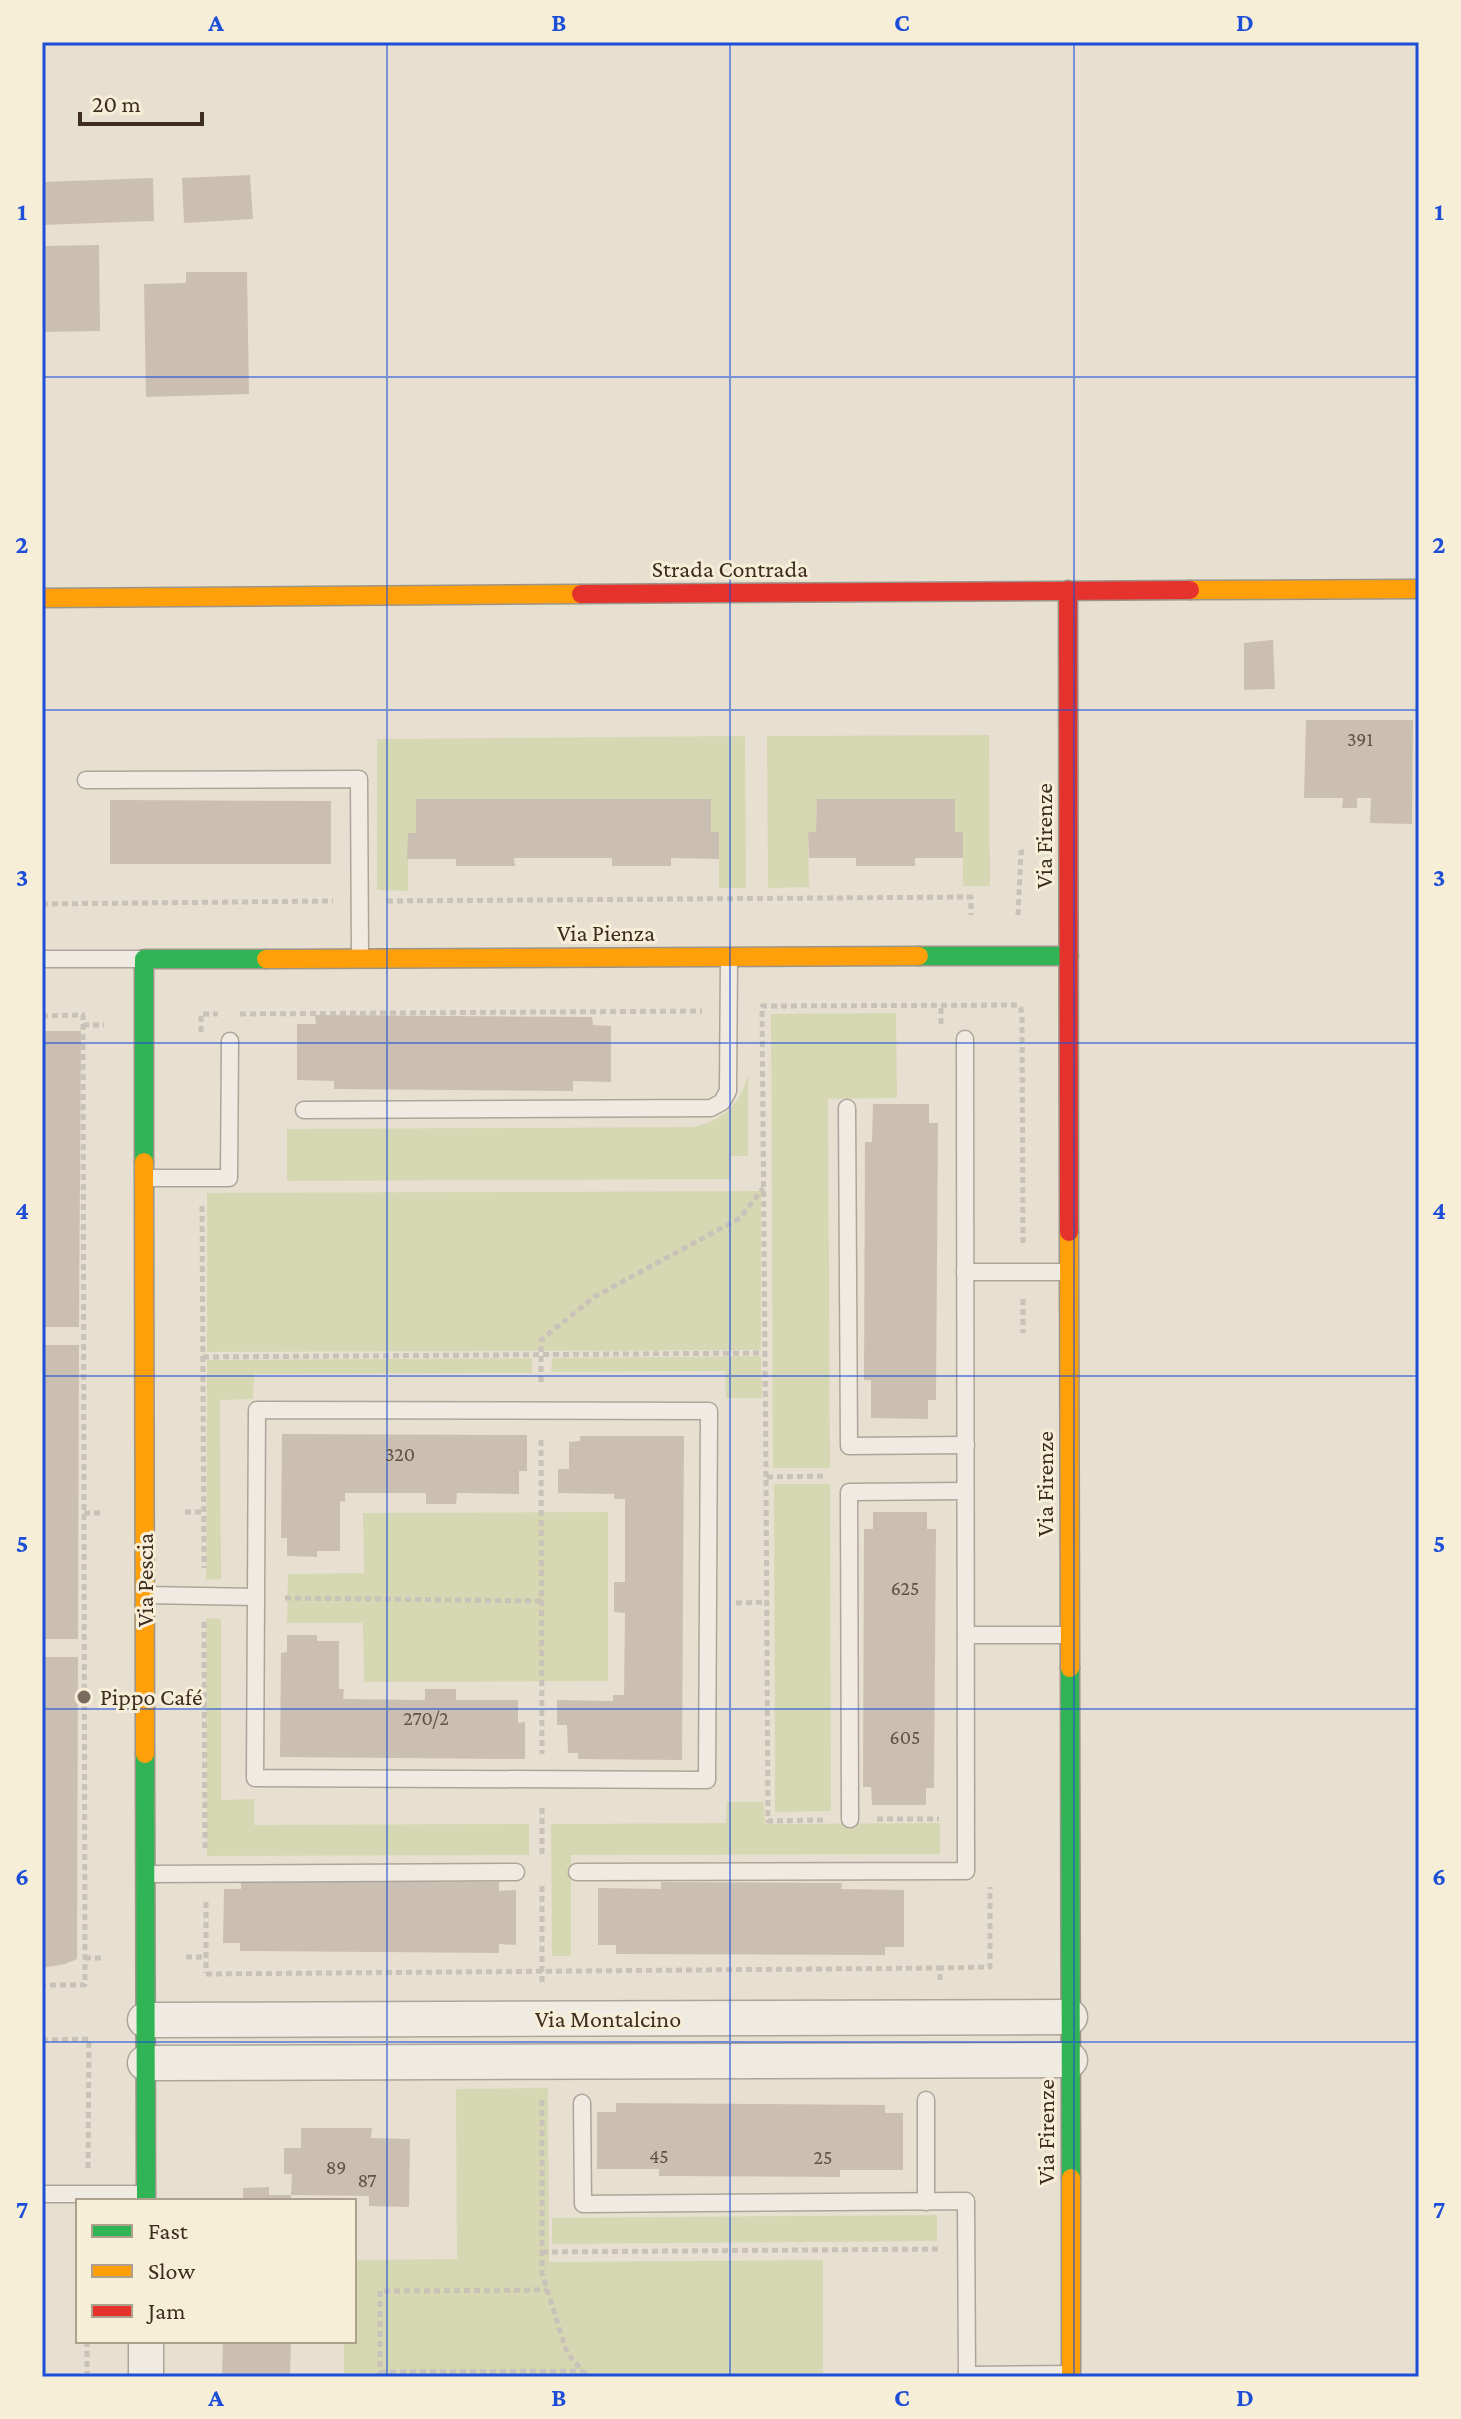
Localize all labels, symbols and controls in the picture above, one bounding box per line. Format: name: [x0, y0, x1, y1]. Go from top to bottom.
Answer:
text: A: [207, 8, 224, 37]
text: B: [551, 8, 567, 37]
text: C: [894, 8, 910, 37]
text: D: [1236, 8, 1254, 37]
scale bar: [80, 76, 202, 126]
text: 20 m: [92, 90, 141, 117]
text: 1: [17, 197, 27, 226]
text: 1: [1434, 197, 1444, 226]
text: 2: [15, 530, 29, 559]
text: 2: [1432, 530, 1446, 559]
street label: Strada Contrada: [652, 555, 808, 582]
house number: 391: [1347, 728, 1373, 750]
street label: Via Firenze: [1030, 783, 1057, 889]
text: 3: [16, 863, 28, 892]
text: 3: [1433, 863, 1445, 892]
street label: Via Pienza: [557, 919, 655, 946]
text: 4: [15, 1196, 29, 1225]
text: 4: [1432, 1196, 1446, 1225]
street label: Via Firenze: [1031, 1431, 1058, 1537]
house number: 320: [385, 1443, 415, 1465]
text: 5: [16, 1529, 28, 1558]
text: 5: [1433, 1529, 1445, 1558]
street label: Via Pescia: [131, 1533, 158, 1627]
house number: 625: [891, 1577, 919, 1599]
place label: Pippo Café: [100, 1683, 203, 1710]
marker: Pippo Café: [75, 1688, 93, 1706]
house number: 270/2: [403, 1707, 449, 1729]
house number: 605: [890, 1726, 920, 1748]
text: 6: [15, 1862, 29, 1891]
text: 6: [1432, 1862, 1446, 1891]
street label: Via Montalcino: [535, 2005, 681, 2032]
street label: Via Firenze: [1032, 2079, 1059, 2185]
house number: 45: [649, 2145, 669, 2167]
house number: 25: [814, 2146, 832, 2168]
house number: 89: [326, 2156, 346, 2178]
house number: 87: [357, 2169, 377, 2191]
text: 7: [16, 2195, 28, 2224]
text: 7: [1433, 2195, 1445, 2224]
legend: [76, 2199, 356, 2343]
text: Fast: [148, 2217, 189, 2244]
text: Slow: [148, 2257, 195, 2284]
text: Jam: [146, 2297, 186, 2324]
text: A: [207, 2383, 224, 2412]
text: B: [551, 2383, 567, 2412]
text: C: [894, 2383, 910, 2412]
text: D: [1236, 2383, 1254, 2412]

